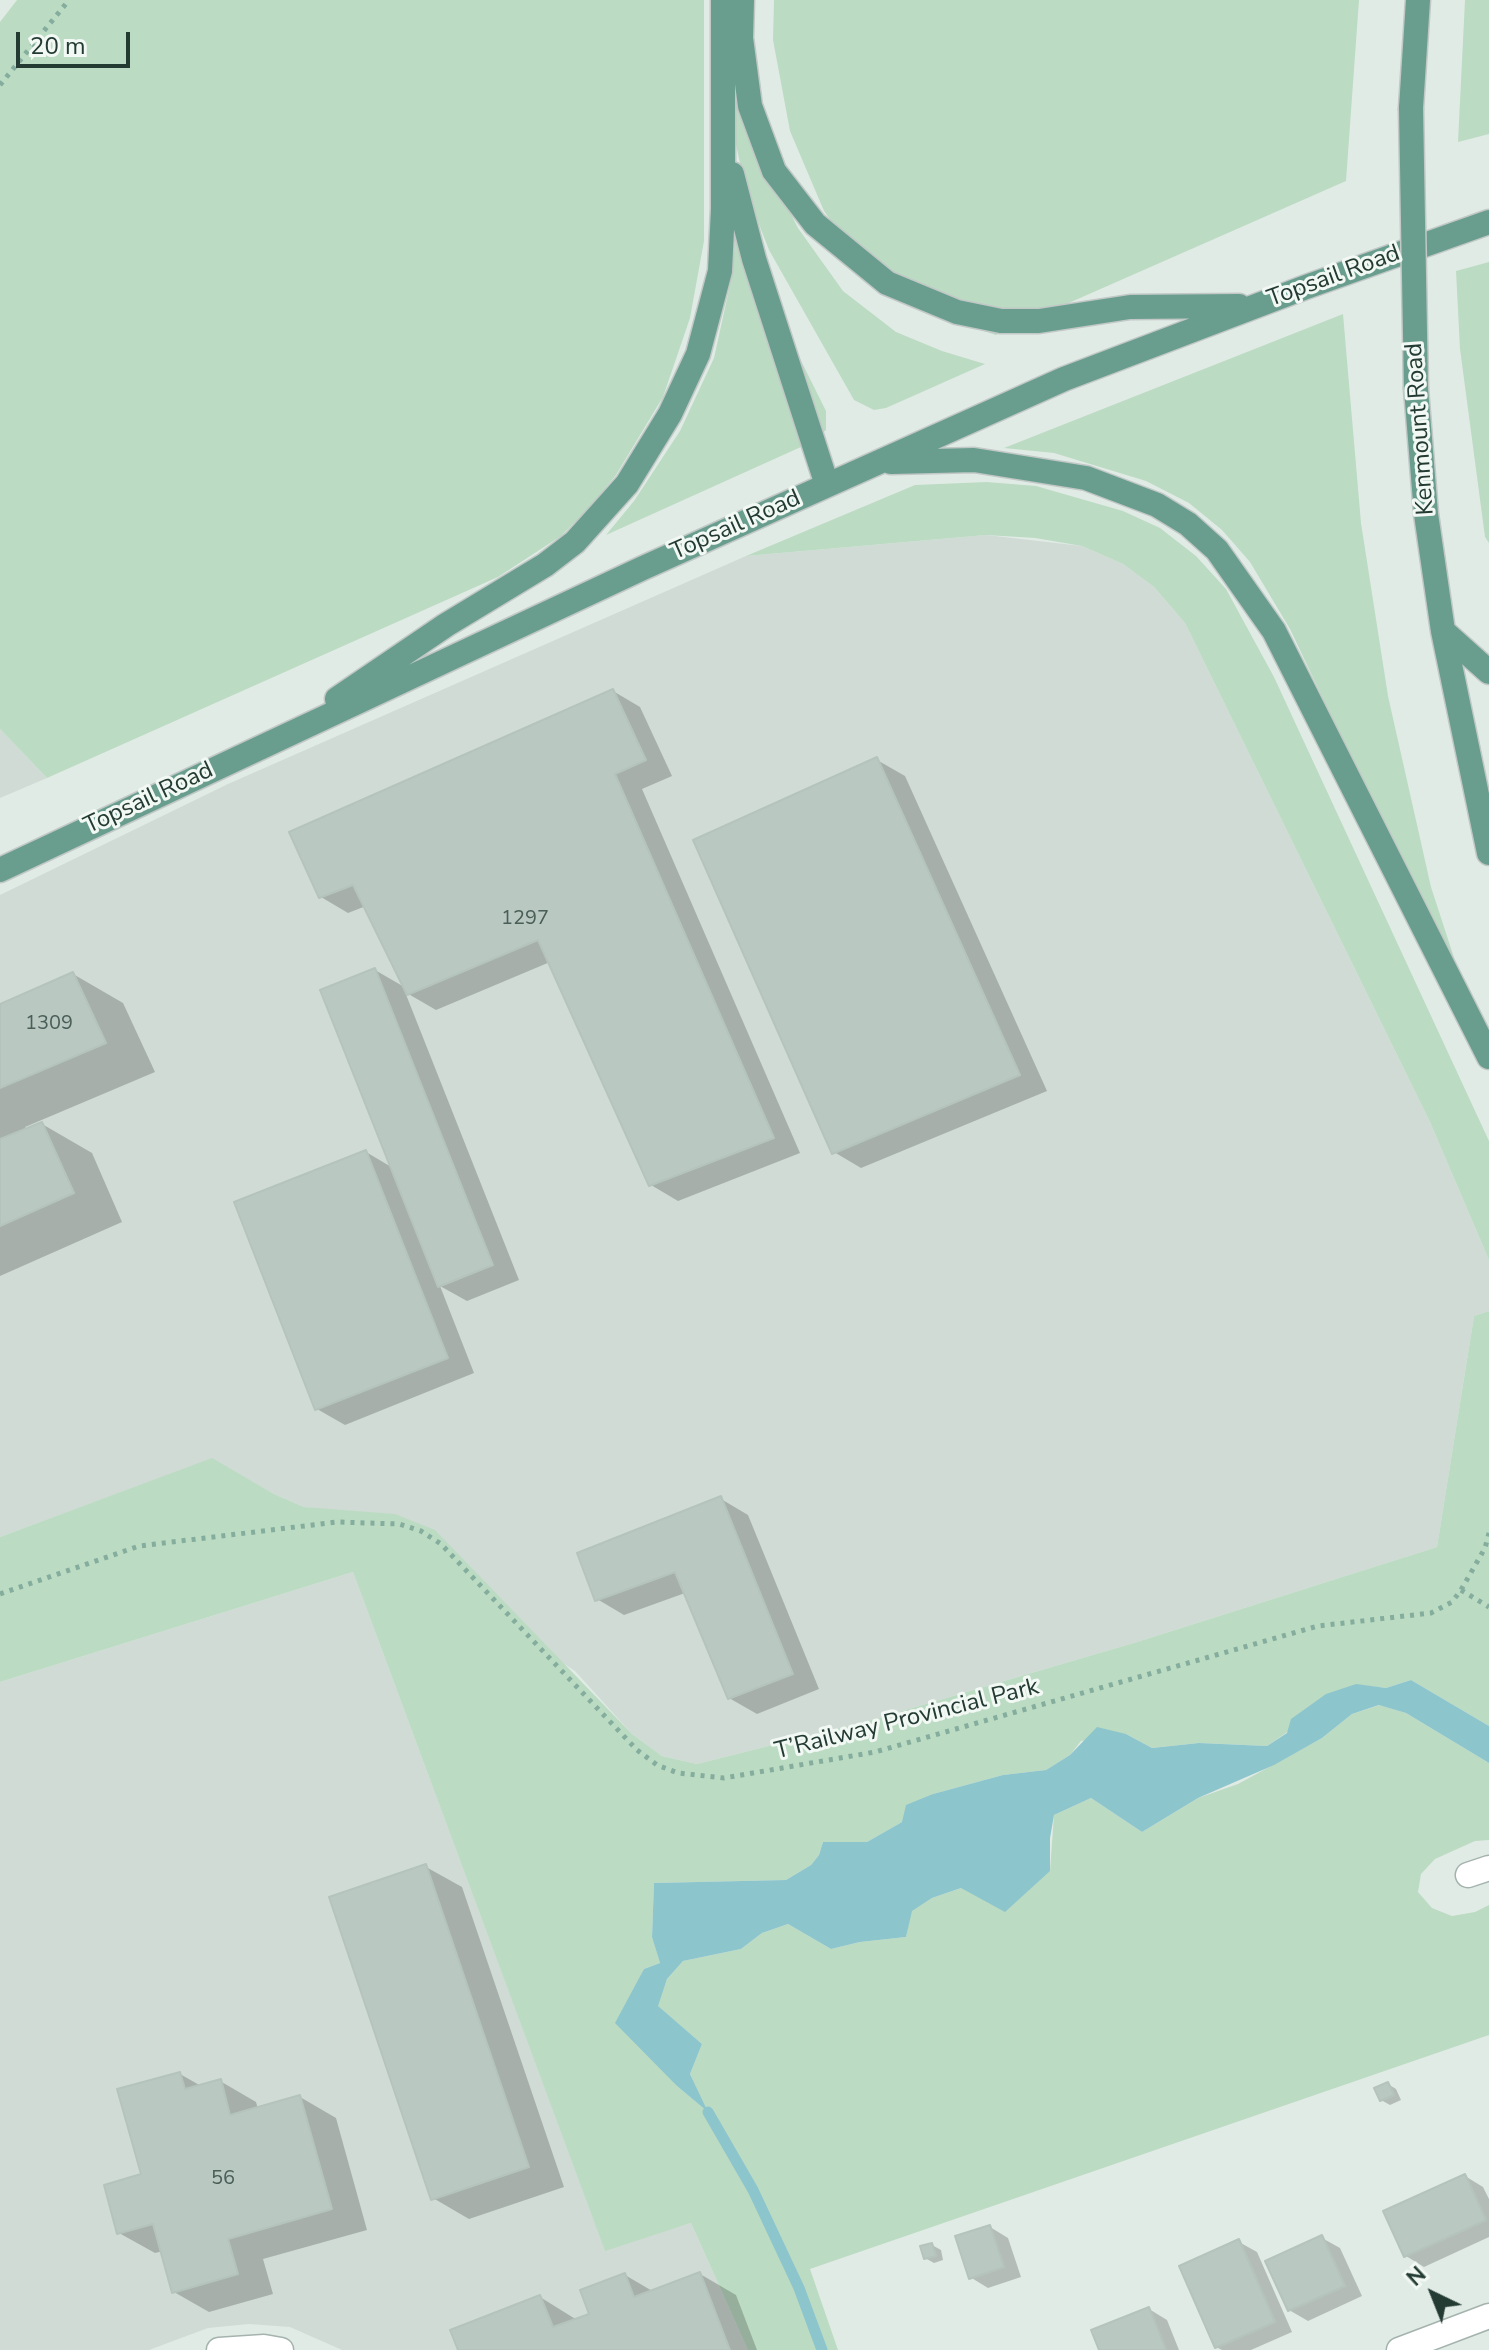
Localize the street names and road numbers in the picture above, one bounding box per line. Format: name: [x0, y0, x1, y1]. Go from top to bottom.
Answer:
street label: Topsail Road: [1264, 240, 1404, 314]
street label: Kenmount Road: [1401, 342, 1441, 516]
street label: Topsail Road: [667, 485, 805, 567]
street label: Topsail Road: [80, 757, 218, 841]
street label: T’Railway Provincial Park: [772, 1673, 1042, 1767]

